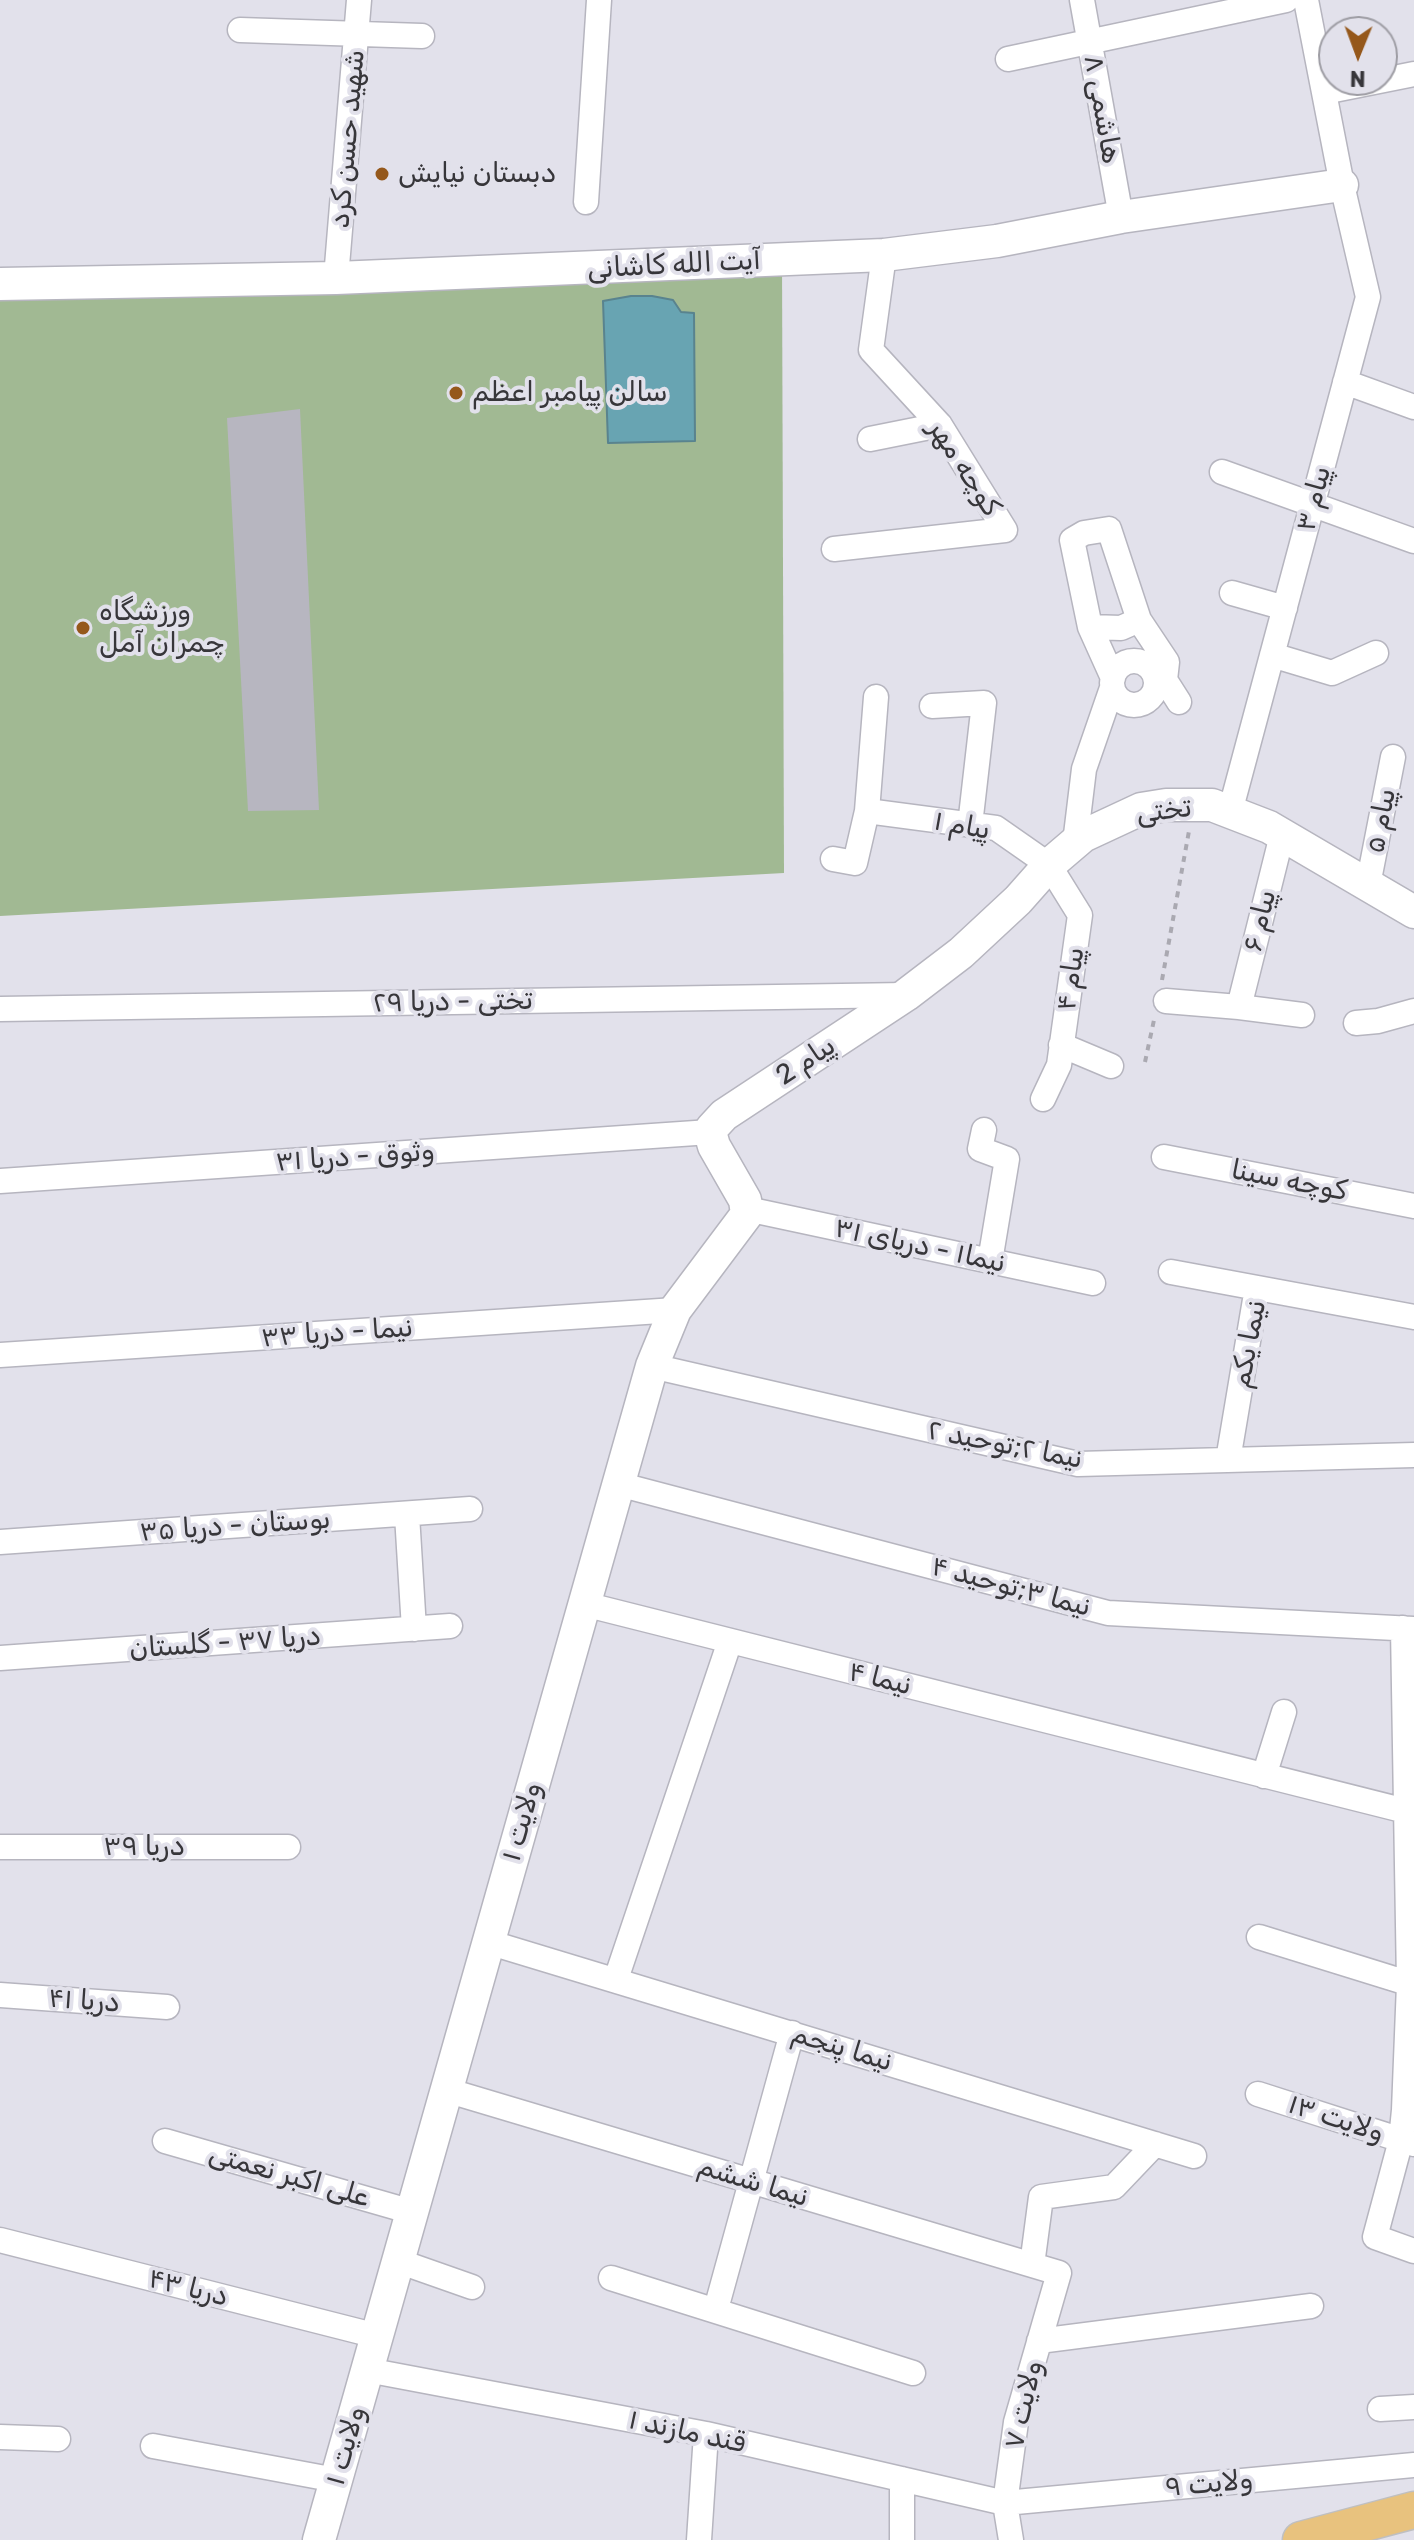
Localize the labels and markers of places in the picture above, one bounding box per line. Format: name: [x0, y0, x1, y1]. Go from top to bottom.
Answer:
place label: دبستان نیایش: [398, 157, 556, 191]
marker: دبستان نیایش: [373, 165, 391, 183]
place label: سالن پیامبر اعظم: [472, 376, 668, 410]
marker: سالن پیامبر اعظم: [447, 384, 465, 402]
place label: ورزشگاه چمران آمل: [99, 595, 225, 661]
marker: ورزشگاه چمران آمل: [74, 619, 92, 637]

